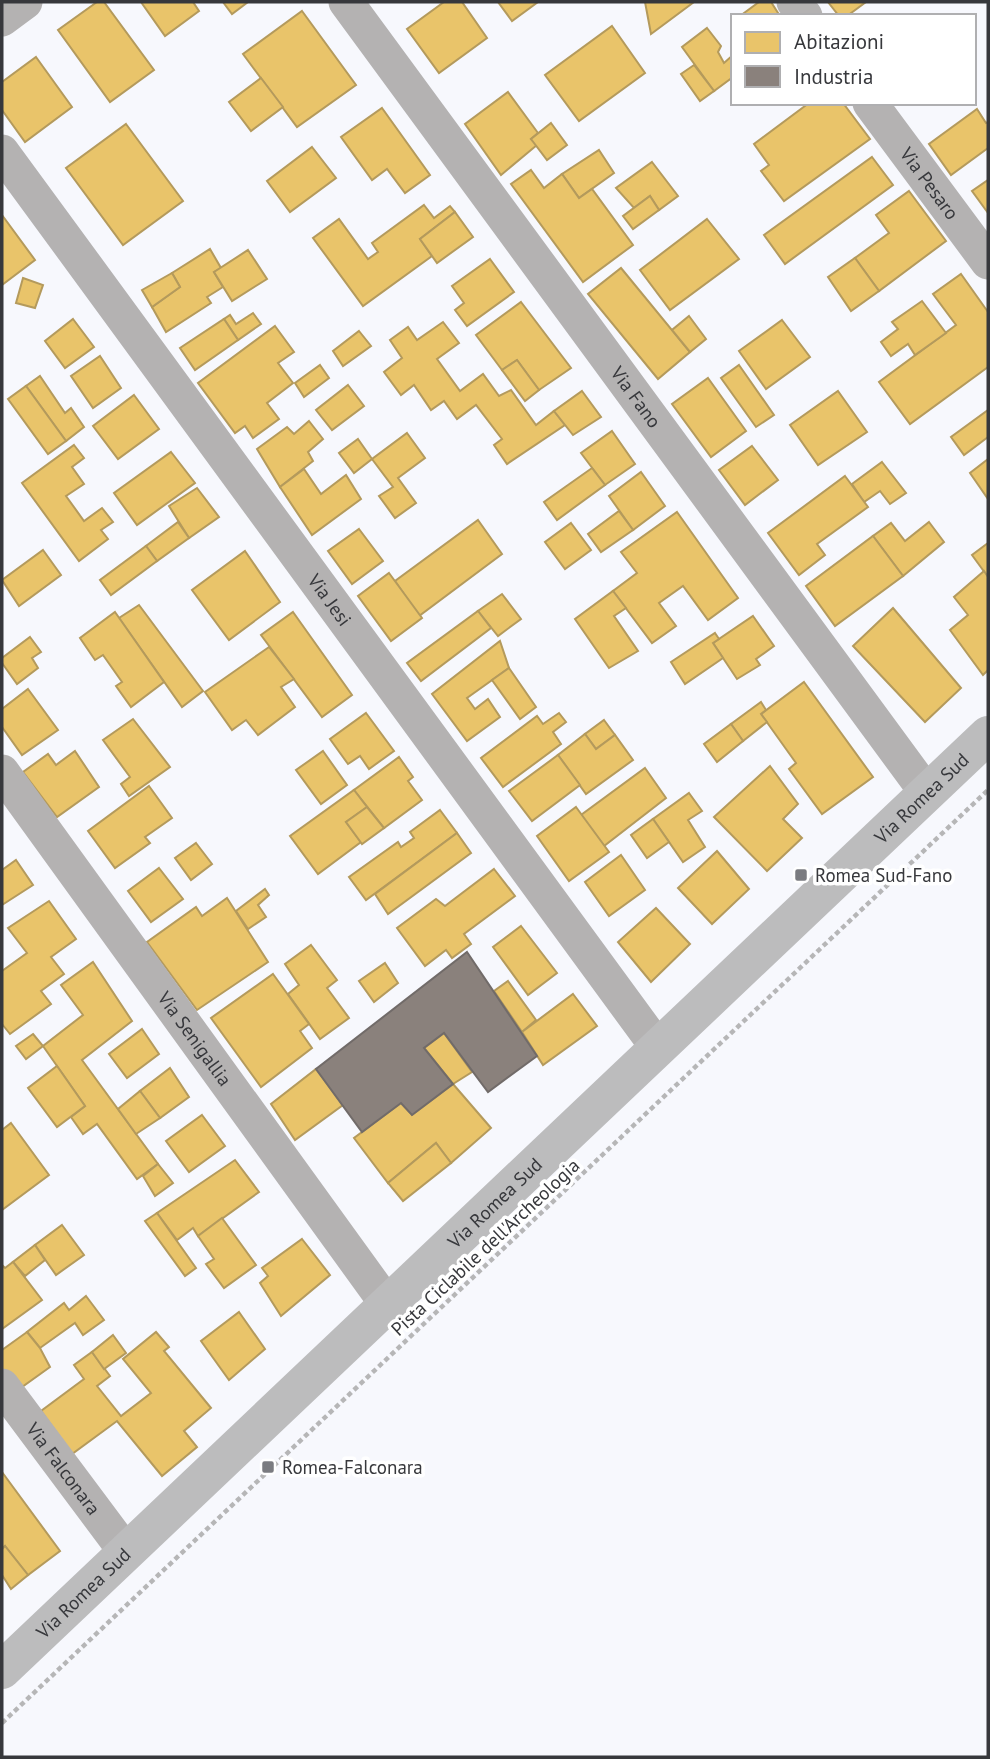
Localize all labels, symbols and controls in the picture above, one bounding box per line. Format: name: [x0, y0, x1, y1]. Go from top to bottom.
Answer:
legend: [731, 14, 976, 105]
text: Abitazioni: [794, 28, 884, 55]
text: Industria: [794, 63, 873, 90]
street label: Via Pesaro: [894, 142, 964, 224]
street label: Via Fano: [605, 361, 667, 432]
street label: Via Jesi: [302, 568, 357, 631]
street label: Via Romea Sud: [868, 748, 974, 849]
place label: Romea Sud-Fano: [815, 863, 952, 887]
marker: Romea Sud-Fano: [793, 867, 809, 883]
street label: Via Senigallia: [152, 986, 237, 1091]
street label: Via Romea Sud: [442, 1152, 547, 1254]
street label: Pista Ciclabile dell'Archeologia: [386, 1153, 584, 1341]
street label: Via Falconara: [21, 1417, 106, 1519]
place label: Romea-Falconara: [282, 1455, 423, 1479]
marker: Romea-Falconara: [260, 1459, 276, 1475]
street label: Via Romea Sud: [30, 1543, 135, 1644]

